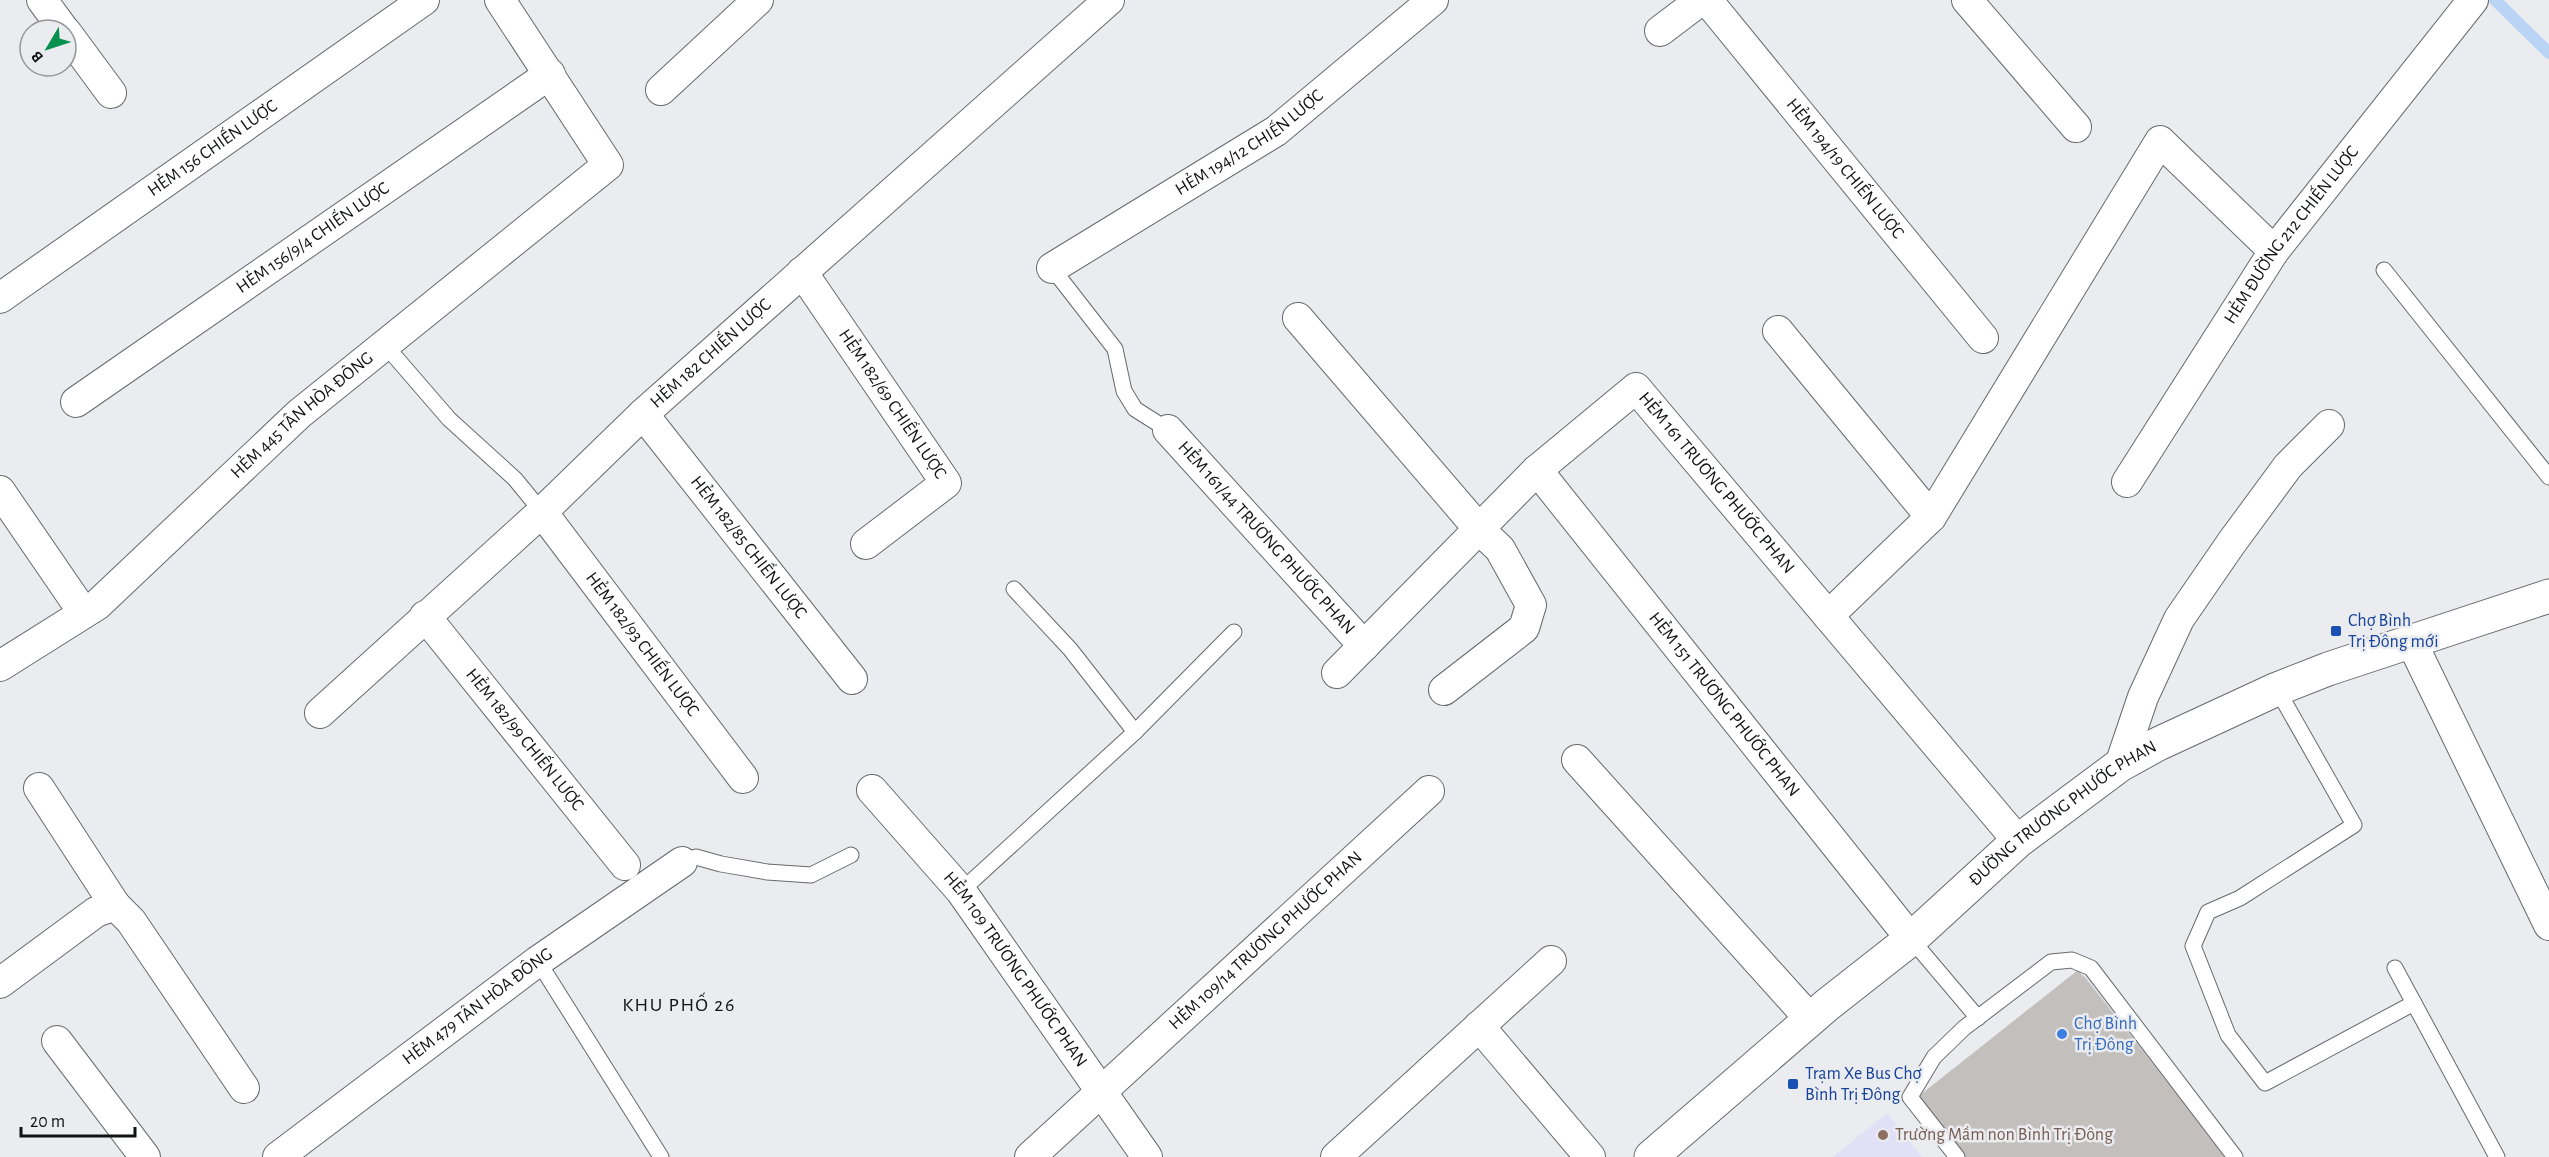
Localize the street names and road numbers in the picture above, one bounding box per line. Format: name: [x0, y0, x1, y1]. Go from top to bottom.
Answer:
street label: HẺM 194/12 CHIẾN LƯỢC: [1173, 87, 1327, 199]
street label: HẺM 194/19 CHIẾN LƯỢC: [1783, 95, 1907, 242]
street label: HẺM 156 CHIẾN LƯỢC: [145, 97, 281, 200]
street label: HẺM ĐƯỜNG 212 CHIẾN LƯỢC: [2221, 143, 2362, 327]
street label: HẺM 156/9/4 CHIẾN LƯỢC: [233, 179, 392, 297]
street label: HẺM 182 CHIẾN LƯỢC: [647, 296, 775, 412]
street label: HẺM 182/69 CHIẾN LƯỢC: [835, 326, 949, 482]
street label: HẺM 445 TÂN HÒA ĐÔNG: [228, 349, 377, 482]
street label: HẺM 161 TRƯƠNG PHƯỚC PHAN: [1635, 389, 1798, 577]
street label: HẺM 161/44 TRƯƠNG PHƯỚC PHAN: [1174, 438, 1358, 638]
street label: HẺM 182/85 CHIẾN LƯỢC: [687, 473, 810, 622]
street label: HẺM 182/93 CHIẾN LƯỢC: [582, 569, 702, 720]
street label: HẺM 151 TRƯƠNG PHƯỚC PHAN: [1645, 609, 1803, 800]
street label: HẺM 182/99 CHIẾN LƯỢC: [462, 665, 587, 814]
street label: ĐƯỜNG TRƯƠNG PHƯỚC PHAN: [1966, 738, 2160, 890]
street label: HẺM 109/14 TRƯƠNG PHƯỚC PHAN: [1166, 848, 1366, 1033]
street label: HẺM 109 TRƯƠNG PHƯỚC PHAN: [940, 869, 1090, 1070]
street label: HẺM 479 TÂN HÒA ĐÔNG: [399, 945, 556, 1069]

